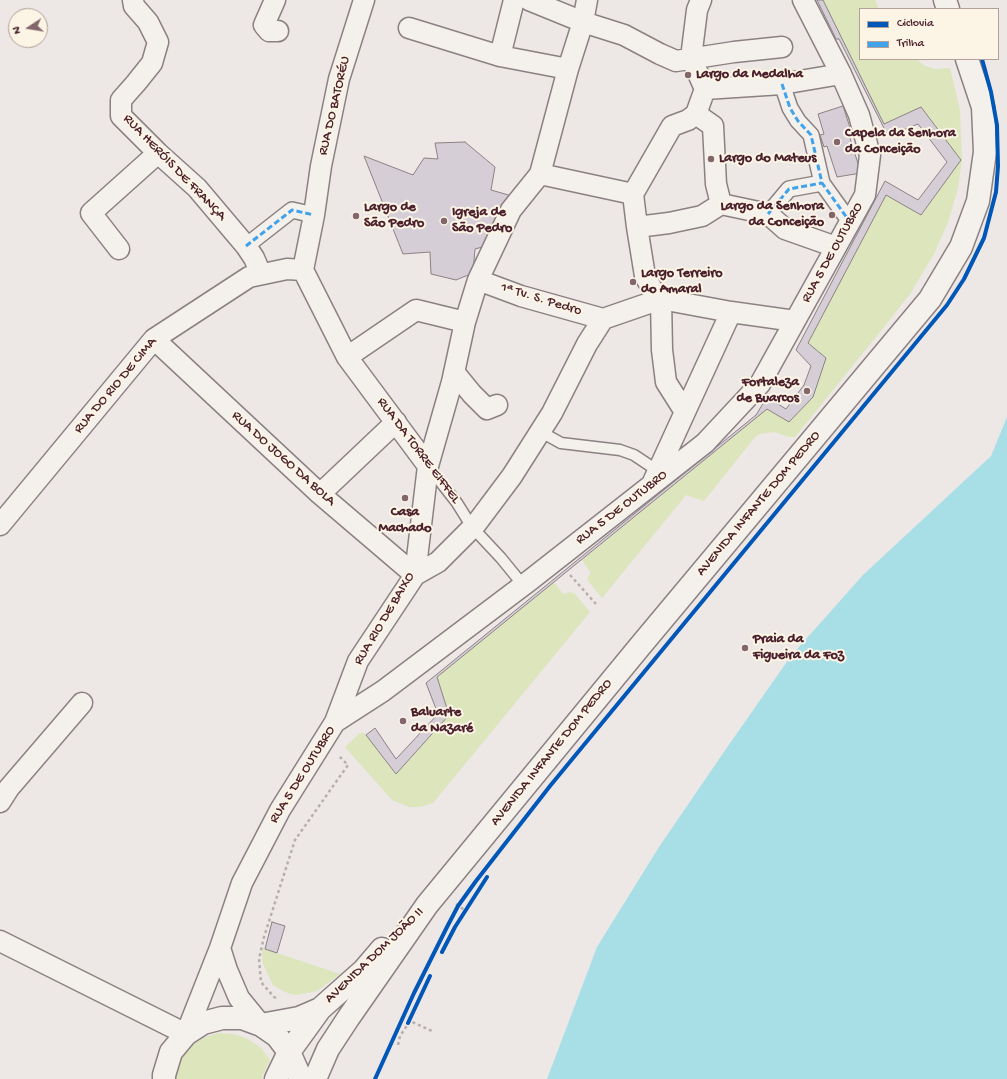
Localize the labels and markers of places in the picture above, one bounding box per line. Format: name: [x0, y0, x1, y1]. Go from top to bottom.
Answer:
place label: Largo da Medalha: [696, 67, 803, 83]
marker: Largo da Medalha: [683, 70, 693, 80]
place label: Capela da Senhora da Conceição: [845, 126, 956, 158]
marker: Capela da Senhora da Conceição: [832, 137, 842, 147]
place label: Largo do Mateus: [719, 151, 816, 167]
marker: Largo do Mateus: [706, 154, 716, 164]
place label: Largo da Senhora da Conceição: [720, 199, 824, 232]
place label: Largo de São Pedro: [364, 200, 424, 232]
place label: Igreja de São Pedro: [452, 205, 512, 238]
marker: Largo da Senhora da Conceição: [827, 210, 837, 220]
marker: Largo de São Pedro: [351, 211, 361, 221]
marker: Igreja de São Pedro: [439, 216, 449, 226]
place label: Largo Terreiro do Amaral: [641, 266, 722, 298]
marker: Largo Terreiro do Amaral: [628, 277, 638, 287]
place label: Fortaleza de Buarcos: [737, 375, 799, 408]
marker: Fortaleza de Buarcos: [802, 386, 812, 396]
marker: Casa Machado: [400, 493, 410, 503]
place label: Casa Machado: [378, 505, 432, 538]
place label: Praia da Figueira da Foz: [753, 632, 844, 664]
marker: Praia da Figueira da Foz: [740, 643, 750, 653]
place label: Baluarte da Nazaré: [411, 705, 473, 738]
marker: Baluarte da Nazaré: [398, 716, 408, 726]

